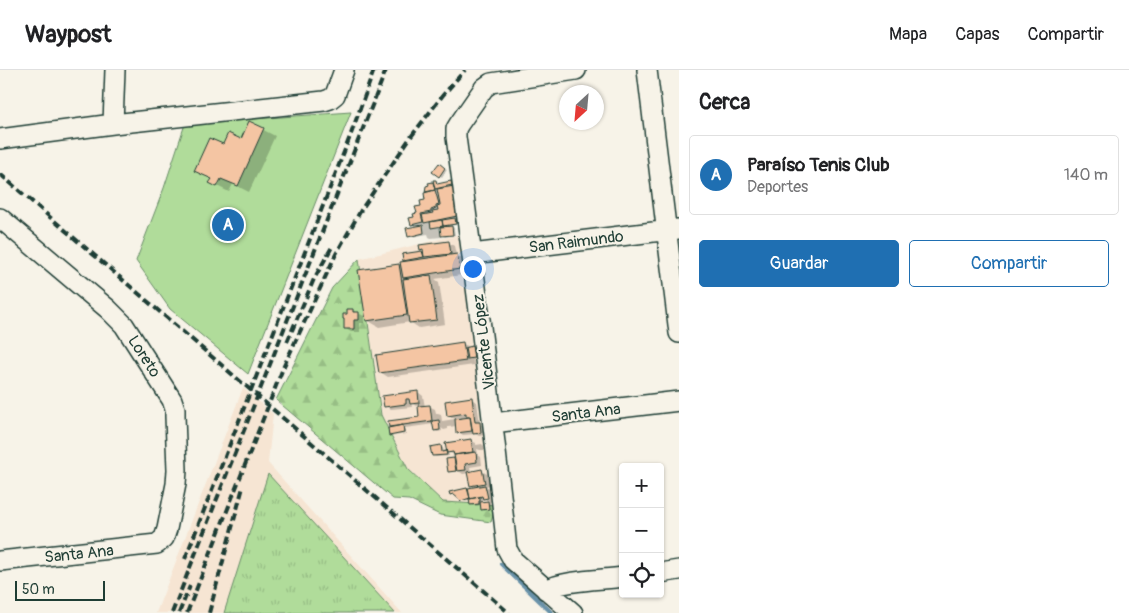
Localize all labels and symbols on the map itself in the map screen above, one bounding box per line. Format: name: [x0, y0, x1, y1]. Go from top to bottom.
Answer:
north arrow: [559, 85, 604, 130]
pin: A: [212, 206, 244, 244]
street label: San Raimundo: [528, 226, 625, 258]
your location: [460, 256, 486, 282]
street label: Vicente López: [468, 293, 500, 391]
street label: Loreto: [123, 332, 165, 382]
street label: Santa Ana: [550, 399, 622, 427]
street label: Santa Ana: [44, 540, 115, 568]
scale bar: [15, 578, 105, 601]

